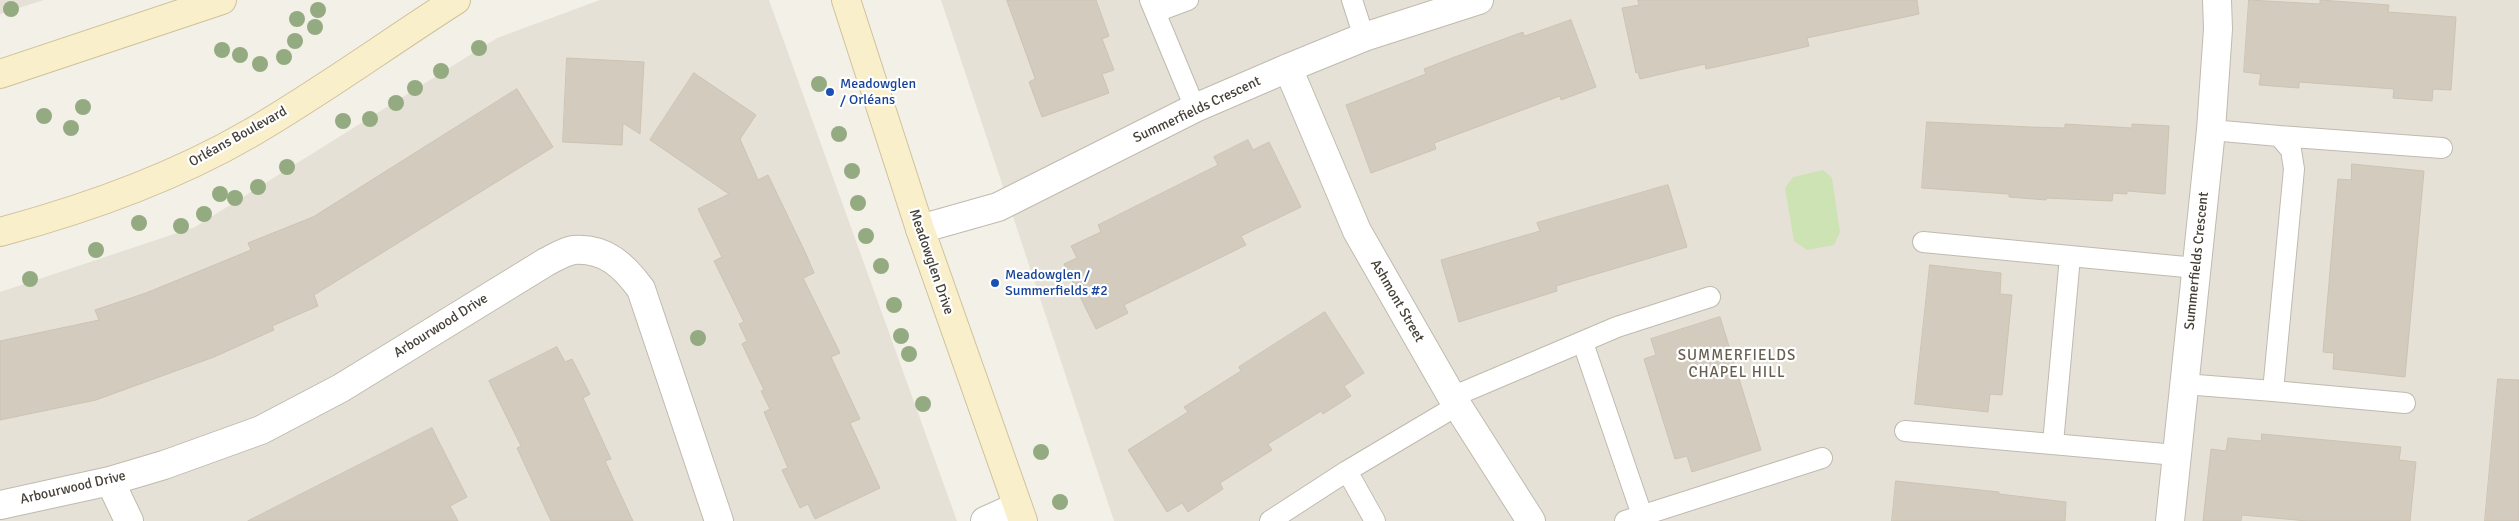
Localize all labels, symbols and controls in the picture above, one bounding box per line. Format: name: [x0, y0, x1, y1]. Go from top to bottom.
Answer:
street label: Summerfields Crescent: [1131, 73, 1263, 147]
place label: Meadowglen / Orléans: [840, 76, 916, 108]
marker: Meadowglen / Orléans: [824, 86, 836, 98]
street label: Orléans Boulevard: [186, 103, 290, 171]
street label: Summerfields Crescent: [2181, 191, 2213, 331]
street label: Meadowglen Drive: [905, 207, 957, 317]
street label: Ashmont Street: [1367, 257, 1427, 345]
place label: Meadowglen / Summerfields #2: [1005, 267, 1108, 300]
marker: Meadowglen / Summerfields #2: [989, 277, 1001, 289]
street label: Arbourwood Drive: [391, 290, 491, 362]
district label: SUMMERFIELDS CHAPEL HILL: [1676, 347, 1798, 382]
street label: Arbourwood Drive: [19, 468, 127, 508]

